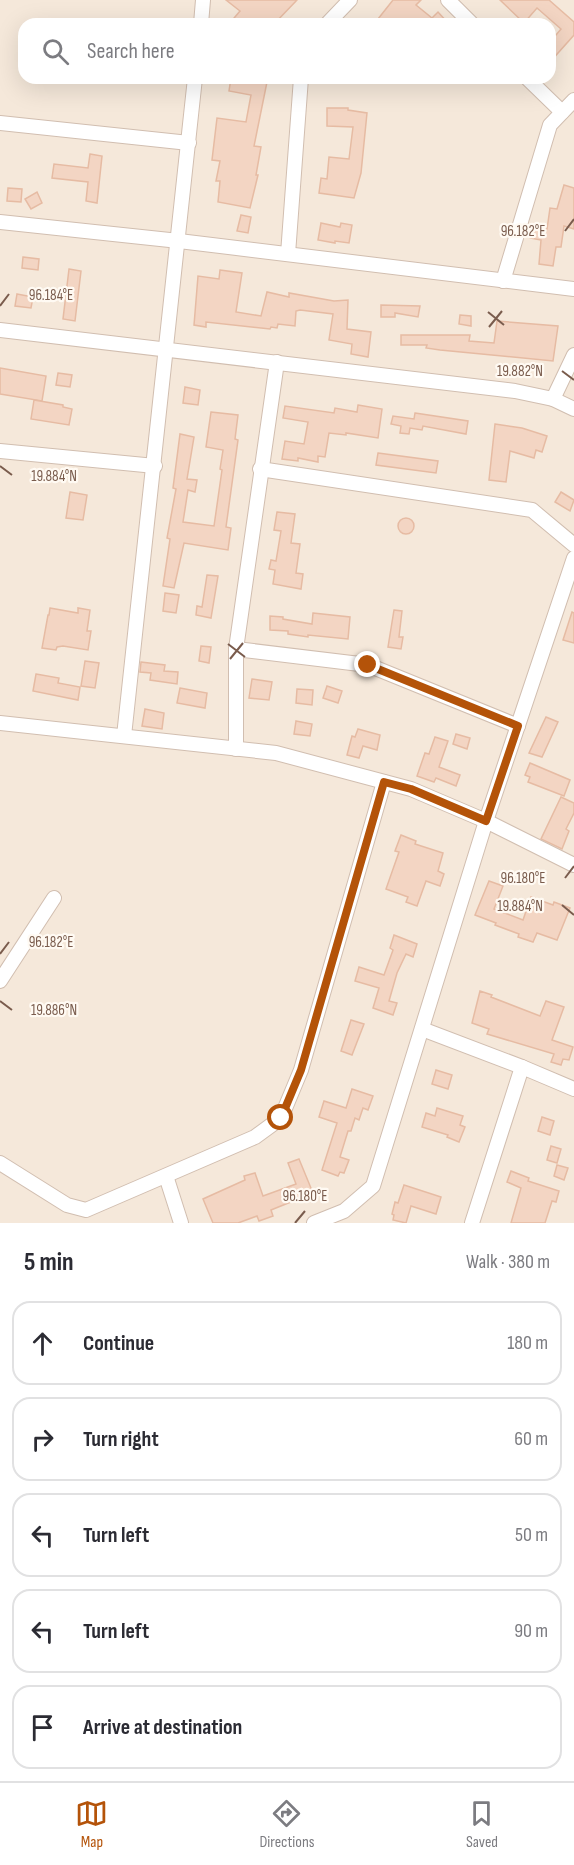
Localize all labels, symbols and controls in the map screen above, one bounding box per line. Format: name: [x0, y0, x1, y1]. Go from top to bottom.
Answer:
search box: [18, 18, 556, 84]
icon: search: [39, 35, 72, 68]
text: Search here: [87, 38, 174, 65]
text: 96.182°E: [501, 222, 545, 241]
text: 96.184°E: [29, 286, 73, 305]
text: 19.882°N: [497, 362, 543, 381]
text: 19.884°N: [31, 467, 77, 486]
route end: [354, 651, 380, 677]
text: 96.180°E: [500, 869, 546, 888]
text: 19.884°N: [497, 897, 543, 916]
text: 96.182°E: [29, 933, 73, 952]
text: 19.886°N: [31, 1001, 77, 1020]
route start: [267, 1104, 293, 1130]
text: 96.180°E: [282, 1187, 328, 1206]
text: 5 min: [24, 1247, 74, 1278]
text: Walk · 380 m: [466, 1250, 550, 1274]
icon: ahead: [26, 1327, 59, 1360]
text: Continue: [83, 1330, 154, 1357]
text: 180 m: [507, 1331, 548, 1355]
icon: right: [26, 1423, 59, 1456]
text: Turn right: [83, 1426, 159, 1453]
text: 60 m: [514, 1427, 548, 1451]
icon: left: [26, 1519, 59, 1552]
text: Turn left: [83, 1522, 149, 1549]
text: 50 m: [515, 1523, 548, 1547]
icon: left: [26, 1615, 59, 1648]
text: Turn left: [83, 1618, 149, 1645]
text: 90 m: [514, 1619, 548, 1643]
icon: arrive: [26, 1711, 59, 1744]
text: Arrive at destination: [83, 1714, 242, 1741]
tab: Map: [75, 1797, 108, 1852]
tab: Directions: [259, 1797, 314, 1852]
tab: Saved: [465, 1797, 498, 1852]

